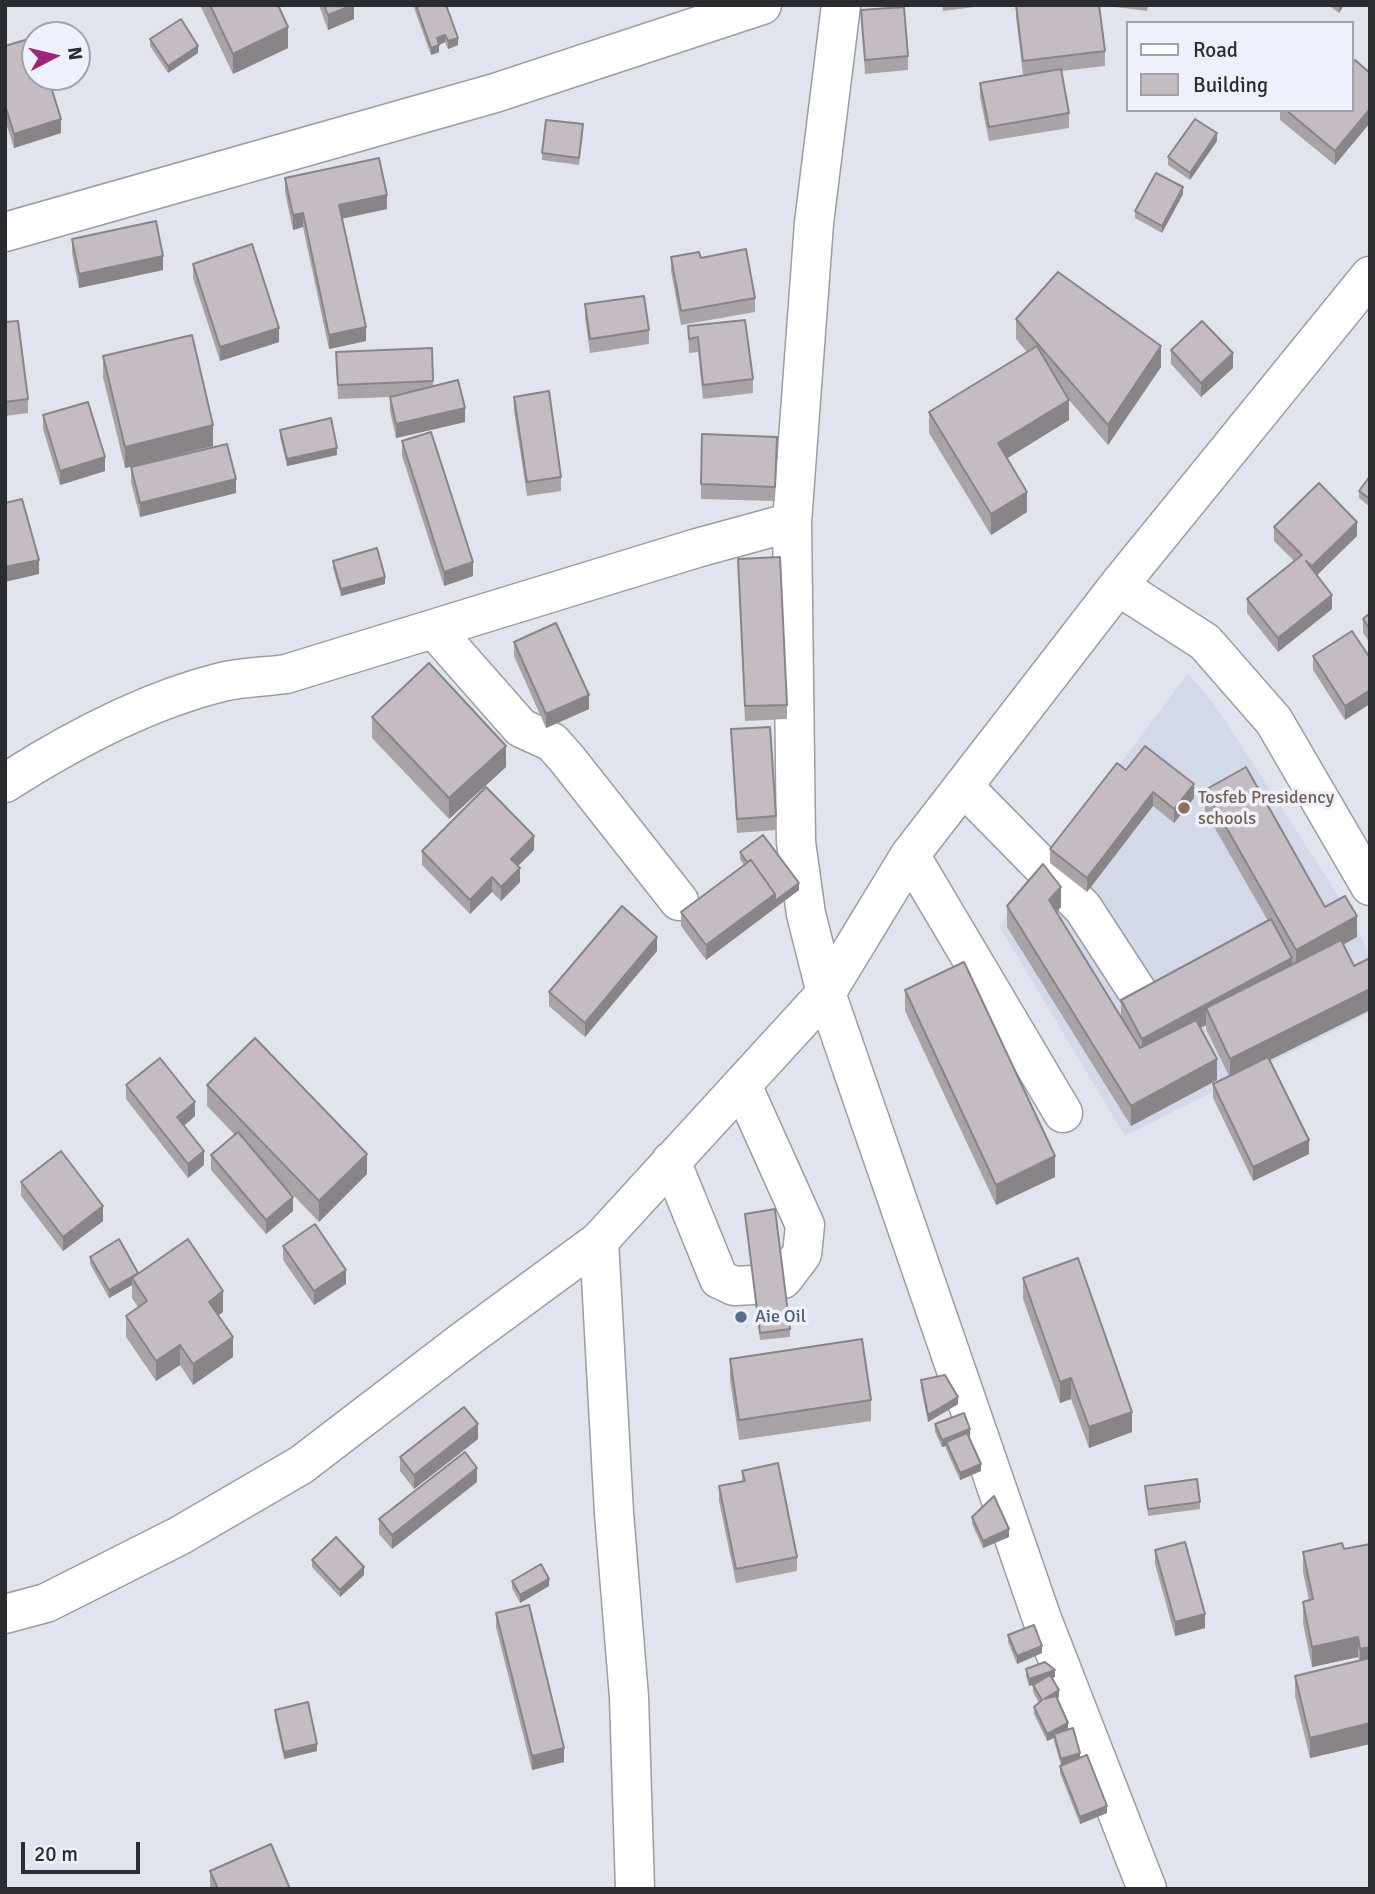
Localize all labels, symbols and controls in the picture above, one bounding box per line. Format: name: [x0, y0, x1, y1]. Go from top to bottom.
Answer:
north arrow: [21, 21, 91, 91]
legend: [1126, 21, 1354, 112]
text: Road: [1193, 37, 1238, 63]
text: N: [62, 46, 88, 62]
text: Building: [1193, 72, 1268, 98]
place label: Tosfeb Presidency schools: [1198, 787, 1334, 830]
marker: Tosfeb Presidency schools: [1176, 800, 1192, 816]
place label: Aie Oil: [755, 1306, 806, 1328]
marker: Aie Oil: [733, 1309, 749, 1325]
scale bar: [24, 1828, 144, 1872]
text: 20 m: [34, 1841, 78, 1867]

